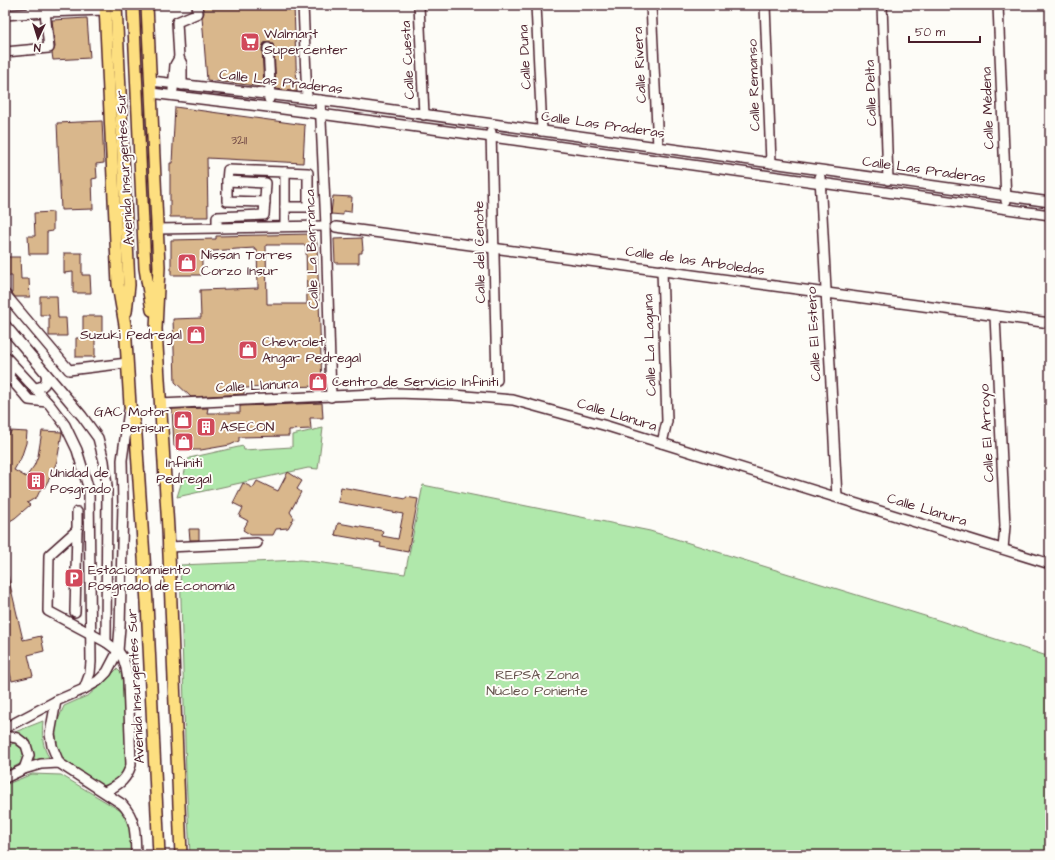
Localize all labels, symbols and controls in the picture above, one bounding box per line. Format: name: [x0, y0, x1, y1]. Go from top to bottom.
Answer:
north arrow: [18, 18, 58, 58]
scale bar: [909, 18, 980, 44]
street label: Calle Cuesta: [396, 20, 420, 100]
place label: Walmart Supercenter: [264, 24, 348, 60]
street label: Calle Duna: [513, 24, 537, 90]
text: 50 m: [915, 24, 946, 41]
street label: Calle Rivera: [628, 26, 652, 104]
supermarket icon: Walmart Supercenter: [239, 31, 261, 53]
street label: Calle Remanso: [742, 39, 766, 131]
text: N: [33, 40, 41, 55]
street label: Calle Delta: [860, 60, 882, 126]
street label: Calle Las Praderas: [218, 64, 344, 100]
street label: Calle Médena: [977, 66, 999, 150]
street label: Avenida Insurgentes Sur: [111, 90, 139, 246]
street label: Calle Las Praderas: [540, 106, 666, 144]
house number: 3211: [231, 132, 247, 149]
street label: Calle Las Praderas: [861, 151, 987, 189]
street label: Calle La Barranca: [300, 189, 324, 309]
street label: Calle del Cenote: [469, 200, 491, 304]
street label: Calle de las Arboledas: [624, 241, 766, 281]
place label: Nissan Torres Corzo Insur: [201, 245, 292, 281]
shop icon: Nissan Torres Corzo Insur: [176, 252, 198, 274]
street label: Calle El Estero: [802, 286, 826, 382]
street label: Calle La Laguna: [638, 294, 662, 396]
shop icon: Suzuki Pedregal: [185, 324, 207, 346]
place label: Suzuki Pedregal: [80, 325, 182, 345]
place label: Chevrolet Angar Pedregal: [262, 332, 361, 368]
shop icon: Chevrolet Angar Pedregal: [237, 339, 259, 361]
shop icon: Centro de Servicio Infiniti: [307, 371, 329, 393]
place label: Centro de Servicio Infiniti: [332, 372, 498, 392]
street label: Calle Llanura: [215, 374, 299, 398]
street label: Calle El Arroyo: [974, 383, 1000, 483]
street label: Calle Llanura: [575, 393, 659, 437]
place label: GAC Motor Perisur: [94, 402, 169, 438]
shop icon: GAC Motor Perisur: [172, 409, 194, 431]
building icon: ASECON: [195, 416, 217, 438]
place label: ASECON: [220, 417, 275, 437]
shop icon: Infiniti Pedregal: [173, 431, 195, 453]
place label: Infiniti Pedregal: [156, 453, 212, 489]
place label: Unidad de Posgrado: [50, 463, 111, 499]
building icon: Unidad de Posgrado: [25, 470, 47, 492]
street label: Calle Llanura: [885, 488, 969, 532]
place label: Estacionamiento Posgrado de Economía: [88, 560, 235, 596]
parking icon: Estacionamiento Posgrado de Economía: [63, 567, 85, 589]
street label: Avenida Insurgentes Sur: [122, 608, 150, 764]
park label: REPSA Zona Núcleo Poniente: [486, 665, 588, 701]

